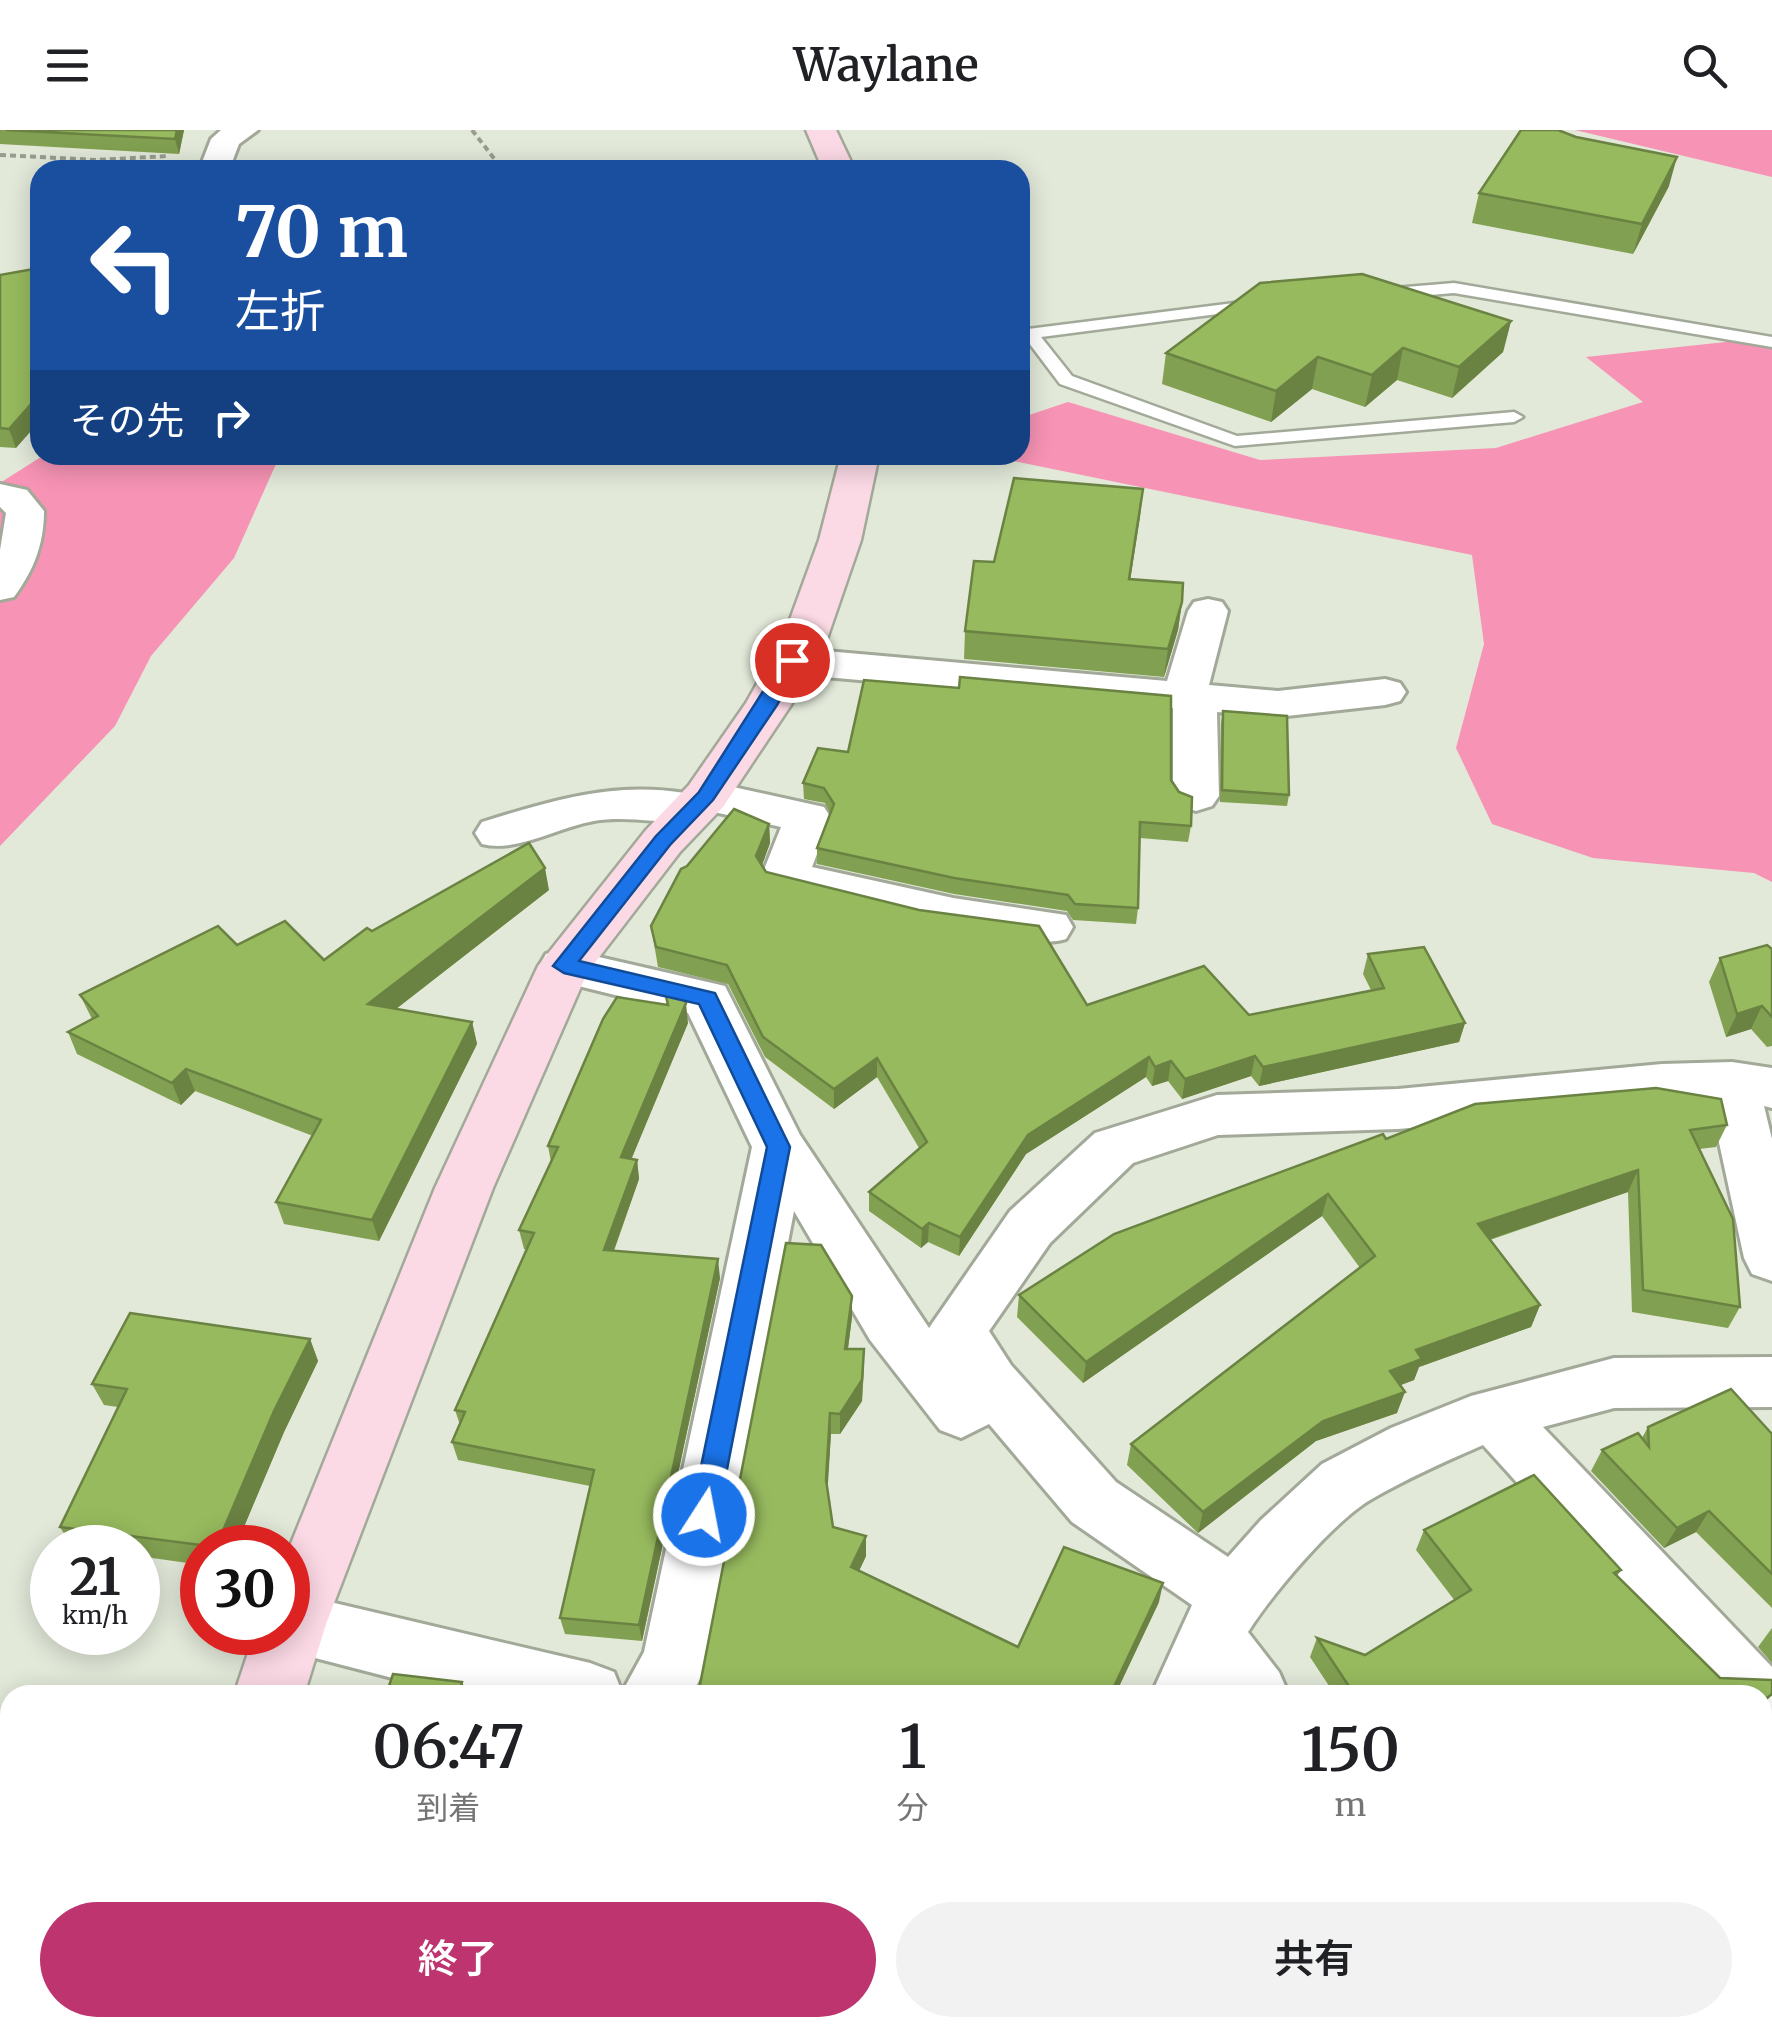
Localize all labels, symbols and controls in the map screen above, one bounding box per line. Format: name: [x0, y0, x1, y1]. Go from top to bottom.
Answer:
text: Waylane: [793, 37, 979, 93]
icon: menu: [40, 38, 95, 93]
icon: search: [1677, 38, 1732, 93]
text: 70 m: [235, 188, 408, 276]
icon: left: [70, 200, 200, 330]
text: 左折: [235, 283, 325, 339]
icon: right: [204, 390, 259, 445]
text: その先: [70, 397, 184, 444]
pin: [750, 618, 835, 703]
icon: arrive: [765, 633, 820, 688]
position arrow: [652, 1463, 756, 1567]
speed limit sign: 30: [180, 1525, 310, 1655]
text: 21: [69, 1546, 121, 1609]
text: km/h: [62, 1599, 128, 1631]
text: 06:47: [372, 1709, 524, 1784]
text: 1: [899, 1709, 926, 1784]
text: 150: [1301, 1712, 1400, 1787]
text: m: [1334, 1785, 1366, 1825]
text: 到着: [416, 1788, 480, 1828]
text: 分: [897, 1788, 929, 1828]
button: 終了: [40, 1902, 876, 2017]
button: 共有: [896, 1902, 1732, 2017]

